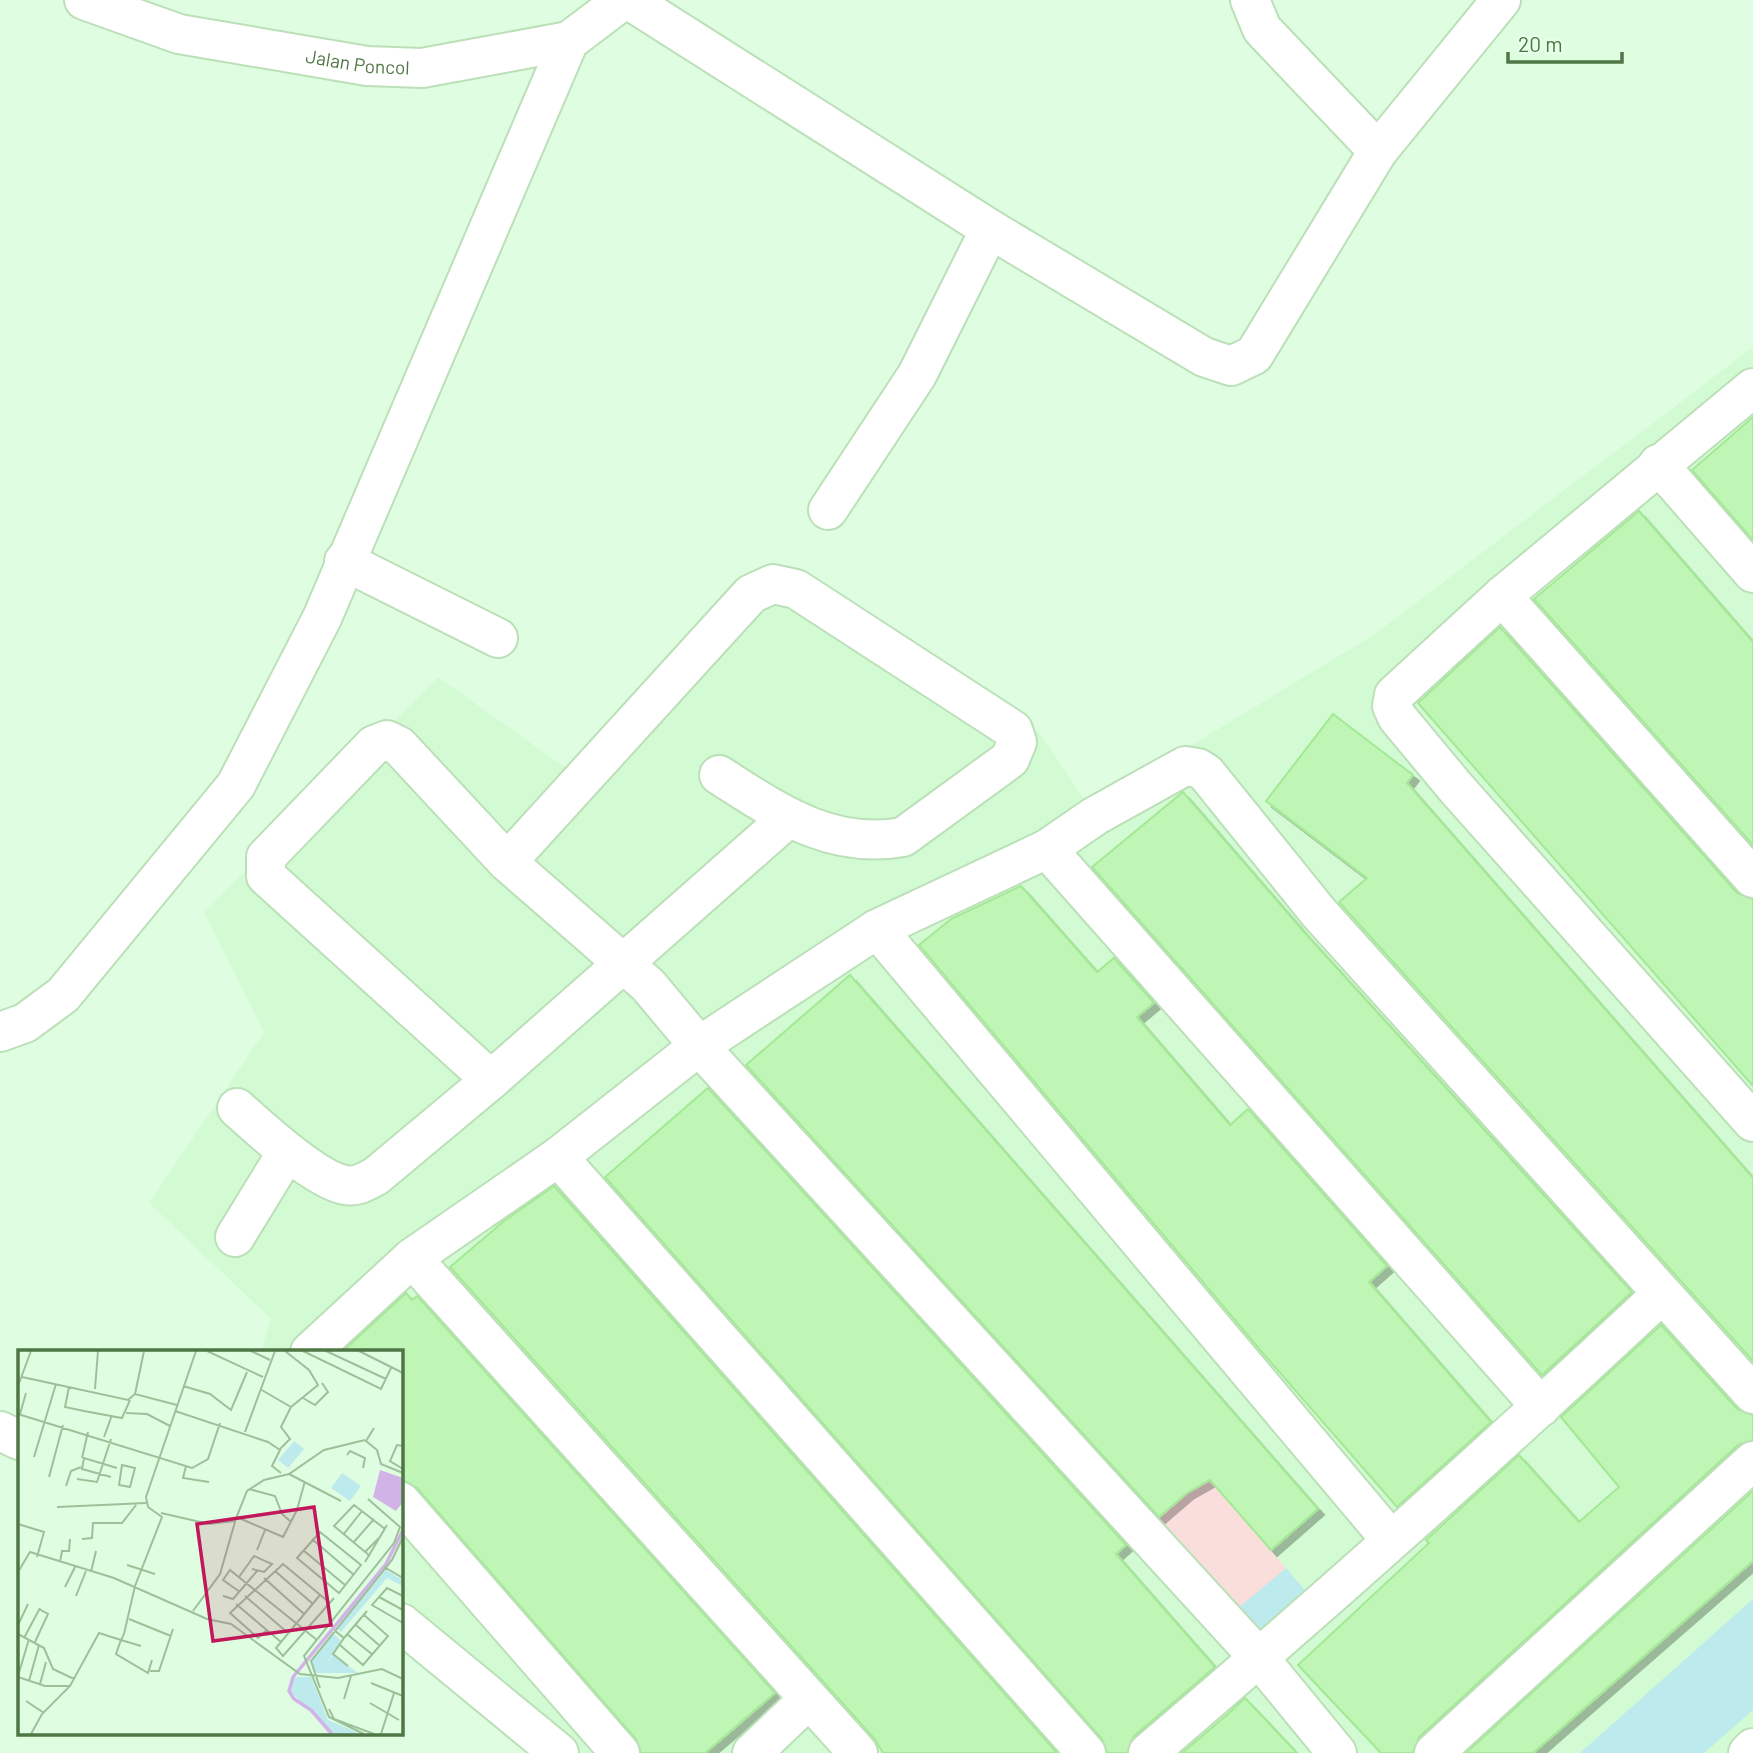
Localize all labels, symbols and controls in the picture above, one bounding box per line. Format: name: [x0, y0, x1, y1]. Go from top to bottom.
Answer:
scale bar: [1508, 21, 1622, 65]
text: 20 m: [1518, 31, 1563, 56]
street label: Jalan Poncol: [304, 44, 410, 79]
inset map: [18, 1350, 402, 1736]

